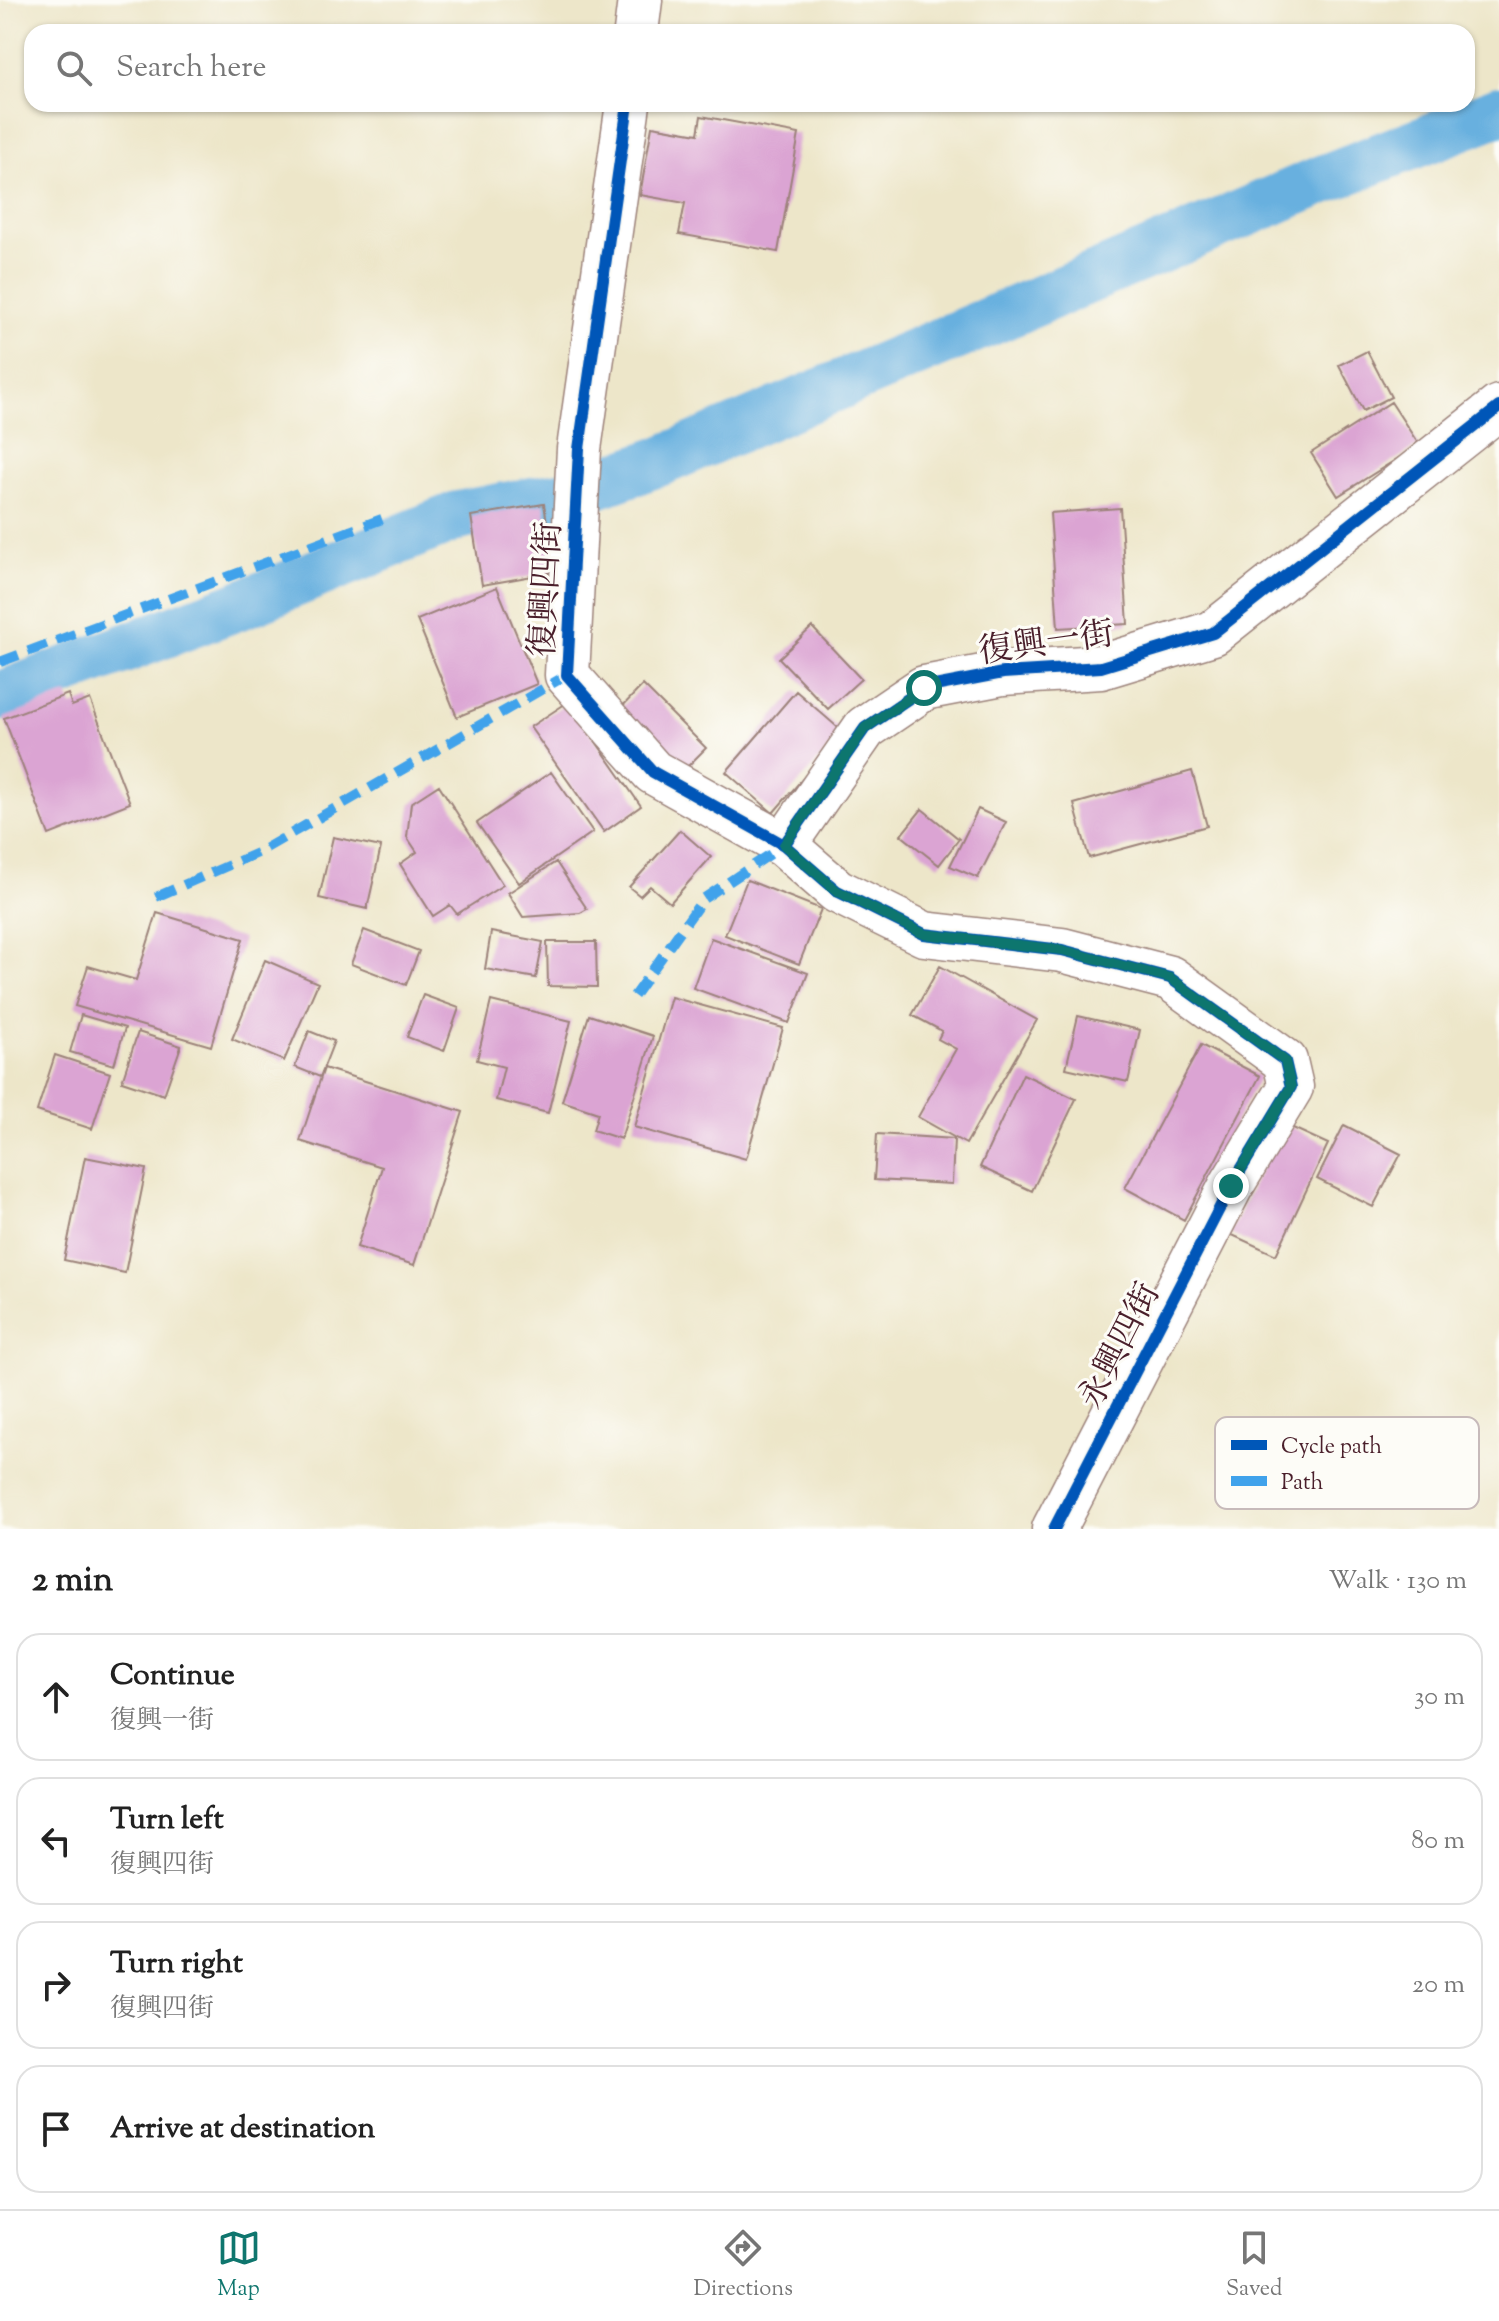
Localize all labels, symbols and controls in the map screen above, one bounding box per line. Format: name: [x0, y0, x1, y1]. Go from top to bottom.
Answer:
search box: [24, 24, 1475, 112]
icon: search: [52, 46, 96, 90]
text: Search here: [116, 47, 266, 90]
street label: 復興四街: [519, 520, 576, 658]
street label: 復興一街: [976, 611, 1117, 678]
route start: [906, 670, 942, 706]
route end: [1213, 1168, 1249, 1204]
street label: 永興四街: [1068, 1275, 1174, 1418]
legend: [1215, 1417, 1479, 1509]
text: Cycle path: [1281, 1432, 1382, 1464]
text: Path: [1281, 1468, 1324, 1500]
text: 2 min: [32, 1557, 113, 1606]
text: Walk · 130 m: [1328, 1563, 1467, 1600]
text: Continue: [110, 1655, 235, 1698]
icon: ahead: [34, 1675, 78, 1719]
text: 30 m: [1414, 1679, 1465, 1716]
text: 復興一街: [110, 1703, 214, 1740]
text: Turn left: [110, 1799, 224, 1842]
icon: left: [34, 1819, 78, 1863]
text: 80 m: [1411, 1823, 1465, 1860]
text: 復興四街: [110, 1847, 214, 1884]
text: Turn right: [110, 1943, 243, 1986]
icon: right: [34, 1963, 78, 2007]
text: 20 m: [1412, 1967, 1465, 2004]
text: 復興四街: [110, 1991, 214, 2028]
icon: arrive: [34, 2107, 78, 2151]
text: Arrive at destination: [110, 2108, 375, 2151]
tab: Map: [217, 2226, 261, 2306]
tab: Directions: [694, 2226, 793, 2306]
tab: Saved: [1226, 2226, 1282, 2306]

